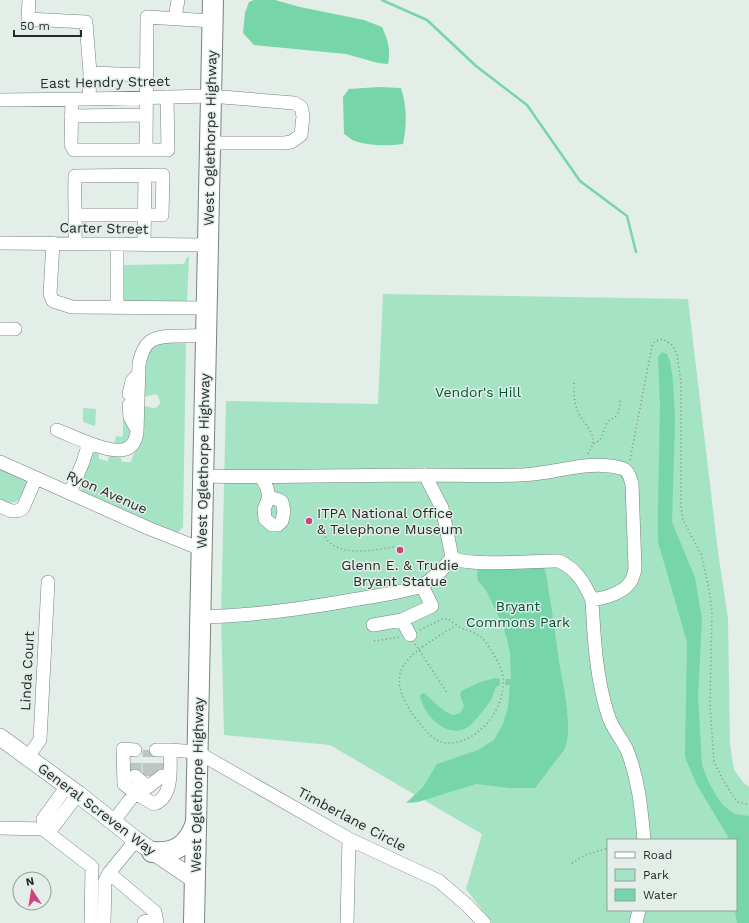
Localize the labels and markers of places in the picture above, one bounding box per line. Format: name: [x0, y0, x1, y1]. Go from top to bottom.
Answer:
place label: ITPA National Office & Telephone Museum: [317, 505, 463, 537]
marker: ITPA National Office & Telephone Museum: [304, 516, 314, 526]
marker: Glenn E. & Trudie Bryant Statue: [395, 545, 405, 555]
place label: Glenn E. & Trudie Bryant Statue: [341, 557, 459, 589]

